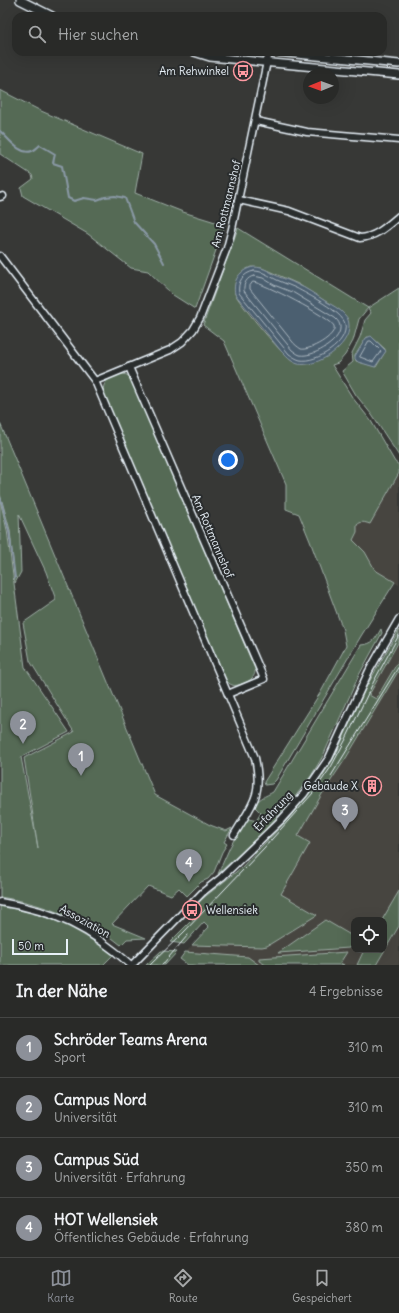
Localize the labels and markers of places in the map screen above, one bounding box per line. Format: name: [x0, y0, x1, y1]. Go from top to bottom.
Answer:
bus stop icon: Am Rehwinkel: [232, 60, 254, 82]
place label: Am Rehwinkel: [159, 64, 229, 78]
pin: 2: [10, 711, 36, 744]
pin: 1: [68, 743, 94, 776]
building icon: Gebäude X: [361, 775, 383, 797]
place label: Gebäude X: [304, 779, 358, 793]
pin: 3: [332, 797, 358, 830]
pin: 4: [176, 849, 202, 882]
bus stop icon: Wellensiek: [181, 899, 203, 921]
place label: Wellensiek: [206, 903, 258, 917]

